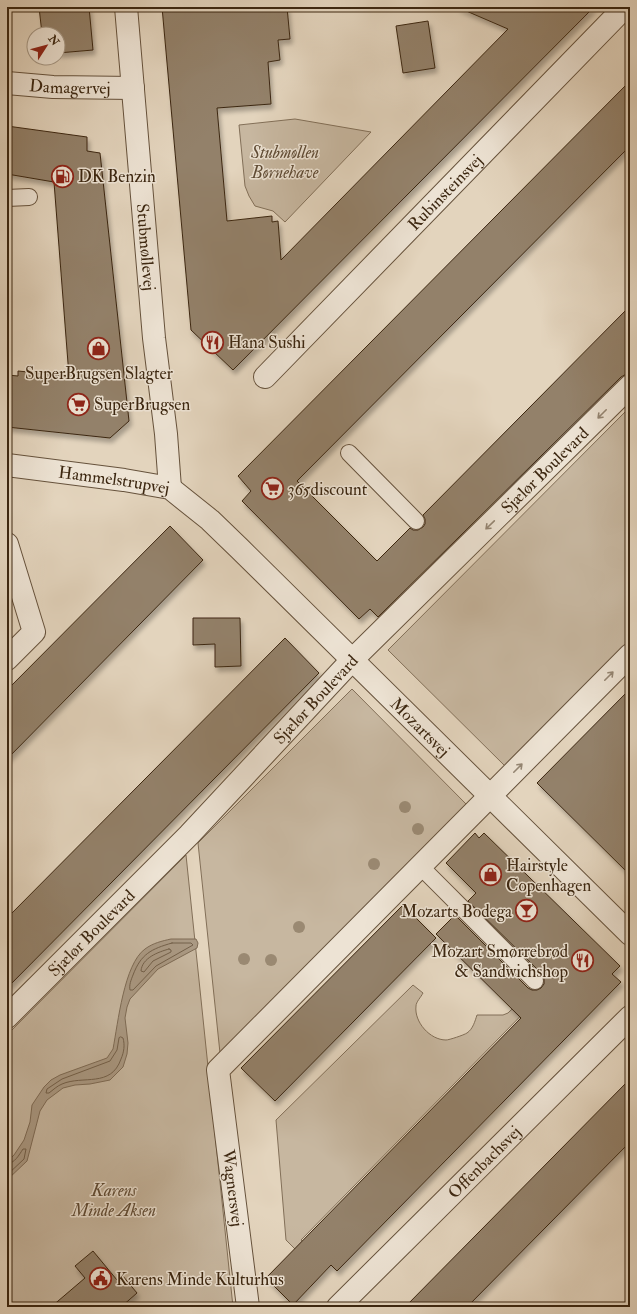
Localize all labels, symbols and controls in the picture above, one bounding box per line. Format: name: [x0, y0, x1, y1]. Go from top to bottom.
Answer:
north arrow: [26, 26, 66, 66]
text: N: [45, 32, 63, 49]
street label: Damagervej: [28, 74, 111, 98]
park label: Stubmøllen Børnehave: [250, 142, 319, 183]
street label: Rubinsteinsvej: [403, 150, 487, 235]
fuel station icon: DK Benzin: [49, 163, 75, 189]
place label: DK Benzin: [78, 166, 156, 187]
street label: Stubmøllevej: [132, 203, 160, 292]
restaurant icon: Hana Sushi: [199, 329, 225, 355]
place label: Hana Sushi: [228, 332, 306, 353]
shop icon: SuperBrugsen Slagter: [86, 336, 112, 362]
place label: SuperBrugsen Slagter: [25, 363, 174, 385]
supermarket icon: SuperBrugsen: [65, 391, 91, 417]
place label: SuperBrugsen: [94, 394, 190, 416]
one-way arrow: [597, 409, 607, 419]
street label: Sjælør Boulevard: [496, 422, 593, 518]
street label: Hammelstrupvej: [57, 461, 171, 498]
supermarket icon: 365discount: [260, 476, 286, 502]
place label: 365discount: [288, 479, 368, 500]
one-way arrow: [485, 520, 495, 529]
street label: Sjælør Boulevard: [269, 650, 363, 748]
one-way arrow: [604, 671, 614, 681]
street label: Mozartsvej: [386, 693, 455, 761]
one-way arrow: [513, 763, 523, 773]
place label: Hairstyle Copenhagen: [506, 855, 591, 897]
shop icon: Hairstyle Copenhagen: [477, 862, 503, 888]
street label: Sjælør Boulevard: [43, 884, 140, 981]
bar icon: Mozarts Bodega: [514, 898, 540, 924]
place label: Mozarts Bodega: [401, 901, 513, 922]
place label: Mozart Smørrebrød & Sandwichshop: [431, 941, 569, 983]
restaurant icon: Mozart Smørrebrød & Sandwichshop: [570, 948, 596, 974]
street label: Offenbachsvej: [443, 1121, 525, 1203]
street label: Wagnersvej: [218, 1147, 248, 1228]
park label: Karens Minde Aksen: [71, 1180, 156, 1221]
public building icon: Karens Minde Kulturhus: [87, 1266, 113, 1292]
place label: Karens Minde Kulturhus: [116, 1269, 284, 1290]

